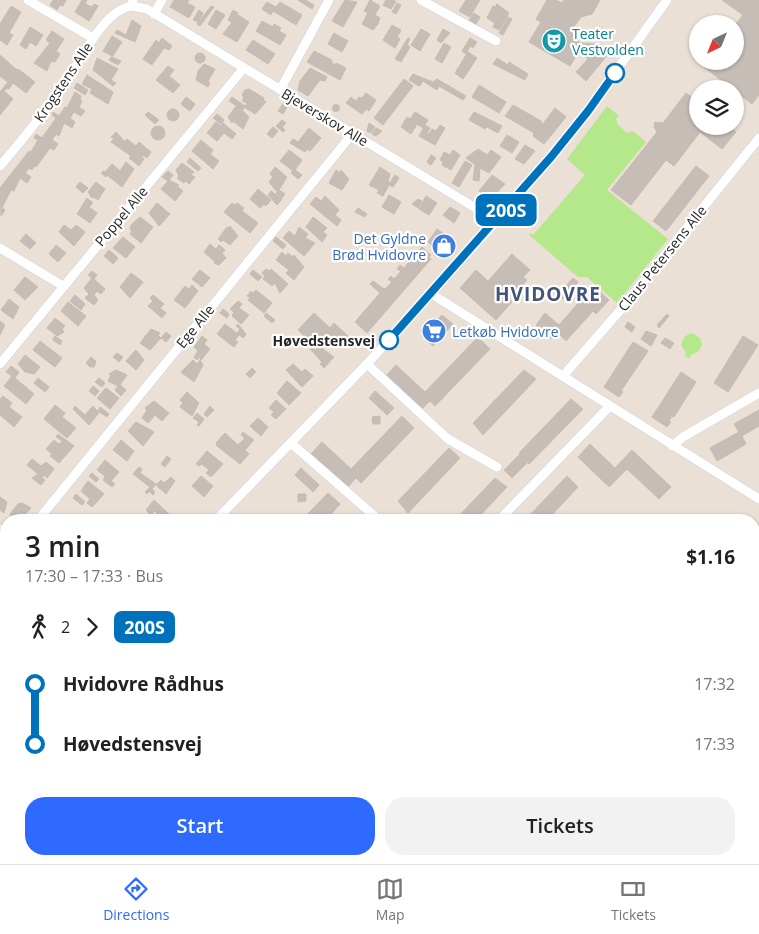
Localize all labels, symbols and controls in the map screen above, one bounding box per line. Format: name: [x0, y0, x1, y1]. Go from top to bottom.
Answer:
north arrow: [689, 15, 744, 70]
map controls: [689, 15, 744, 135]
place label: Teater Vestvolden: [572, 24, 644, 59]
theatre icon: Teater Vestvolden: [541, 28, 567, 54]
street label: Krogstens Alle: [29, 38, 97, 126]
unlabelled marker: [605, 63, 625, 83]
button: layers: [689, 80, 744, 135]
street label: Bjeverskov Alle: [278, 84, 372, 150]
street label: Poppel Alle: [90, 182, 152, 250]
line badge: 200S: [471, 194, 541, 226]
text: 200S: [486, 198, 526, 222]
street label: Claus Petersens Alle: [613, 201, 711, 315]
place label: Det Gyldne Brød Hvidovre: [332, 229, 426, 264]
shop icon: Det Gyldne Brød Hvidovre: [431, 233, 457, 259]
district label: HVIDOVRE: [495, 281, 601, 307]
street label: Ege Alle: [172, 300, 218, 352]
supermarket icon: Letkøb Hvidovre: [421, 318, 447, 344]
place label: Letkøb Hvidovre: [452, 322, 559, 341]
marker: Høvedstensvej: [379, 330, 399, 350]
place label: Høvedstensvej: [273, 331, 375, 350]
text: 3 min: [25, 527, 101, 565]
text: $1.16: [686, 544, 735, 570]
text: 17:30 – 17:33 · Bus: [25, 565, 163, 587]
icon: walk: [25, 613, 53, 641]
icon: forward: [78, 613, 106, 641]
text: 200S: [124, 615, 165, 639]
text: 2: [61, 616, 70, 638]
text: Hvidovre Rådhus: [63, 671, 224, 697]
text: 17:32: [694, 673, 735, 695]
text: Høvedstensvej: [63, 731, 202, 757]
text: 17:33: [694, 733, 735, 755]
button: Start: [25, 797, 375, 855]
button: Tickets: [385, 797, 735, 855]
tab: Directions: [103, 875, 169, 924]
tab: Map: [376, 875, 405, 924]
tab: Tickets: [611, 875, 656, 924]

